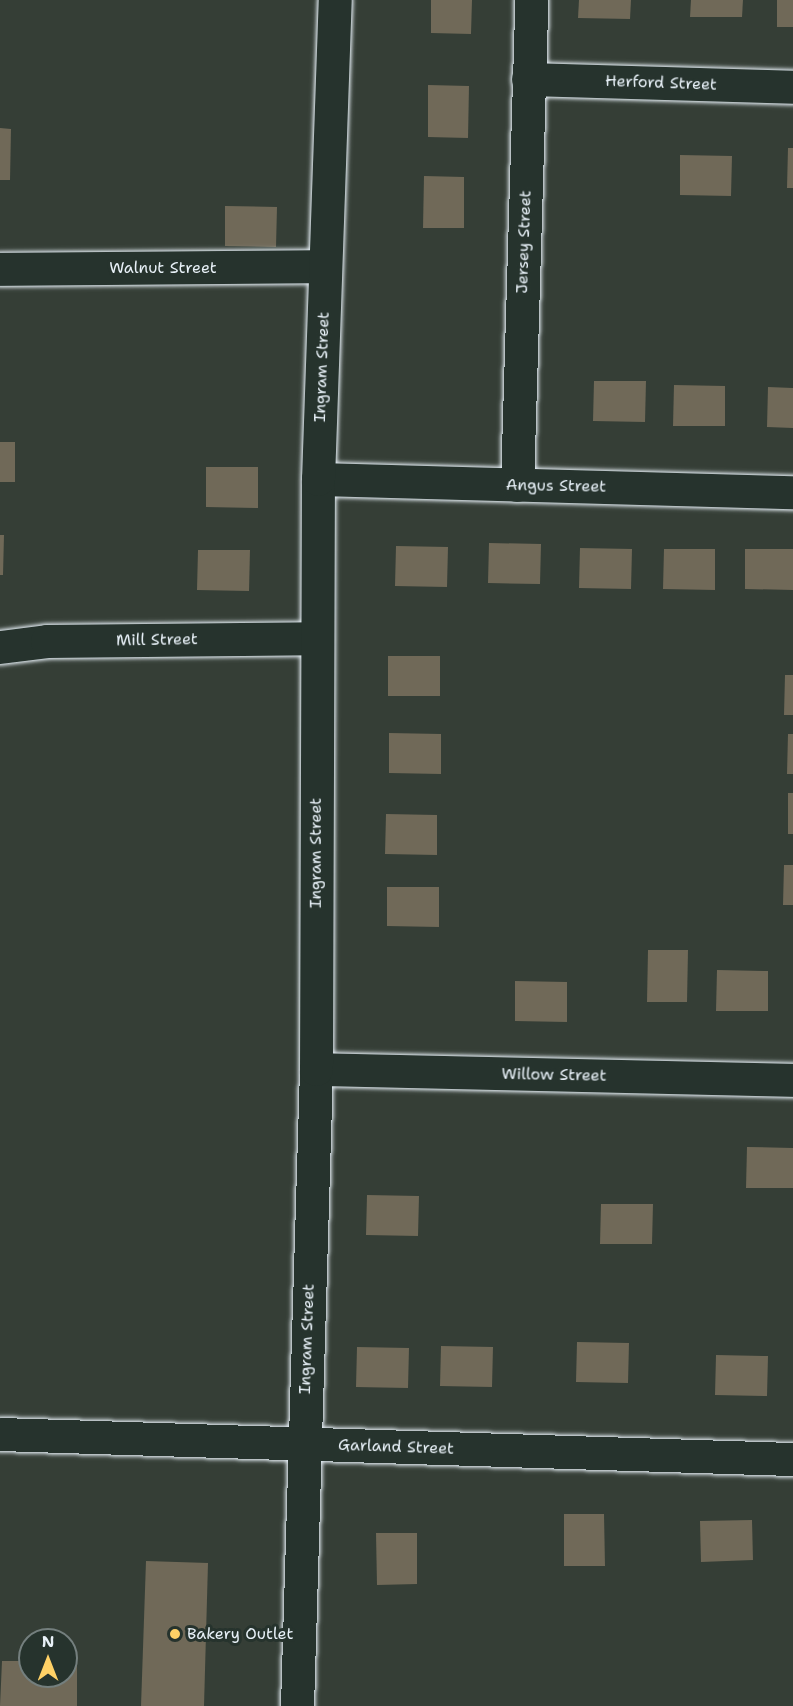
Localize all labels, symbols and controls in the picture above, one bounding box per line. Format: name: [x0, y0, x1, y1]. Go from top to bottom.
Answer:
street label: Herford Street: [605, 71, 717, 95]
street label: Jersey Street: [513, 190, 535, 294]
street label: Walnut Street: [109, 258, 217, 278]
street label: Ingram Street: [310, 312, 334, 422]
street label: Angus Street: [506, 476, 606, 496]
street label: Mill Street: [116, 630, 198, 650]
street label: Ingram Street: [306, 798, 326, 908]
street label: Willow Street: [501, 1064, 607, 1086]
street label: Ingram Street: [295, 1284, 319, 1394]
street label: Garland Street: [338, 1435, 454, 1459]
place label: Bakery Outlet: [187, 1624, 293, 1644]
marker: Bakery Outlet: [168, 1627, 182, 1641]
north arrow: [18, 1628, 78, 1688]
text: N: [42, 1631, 54, 1652]

